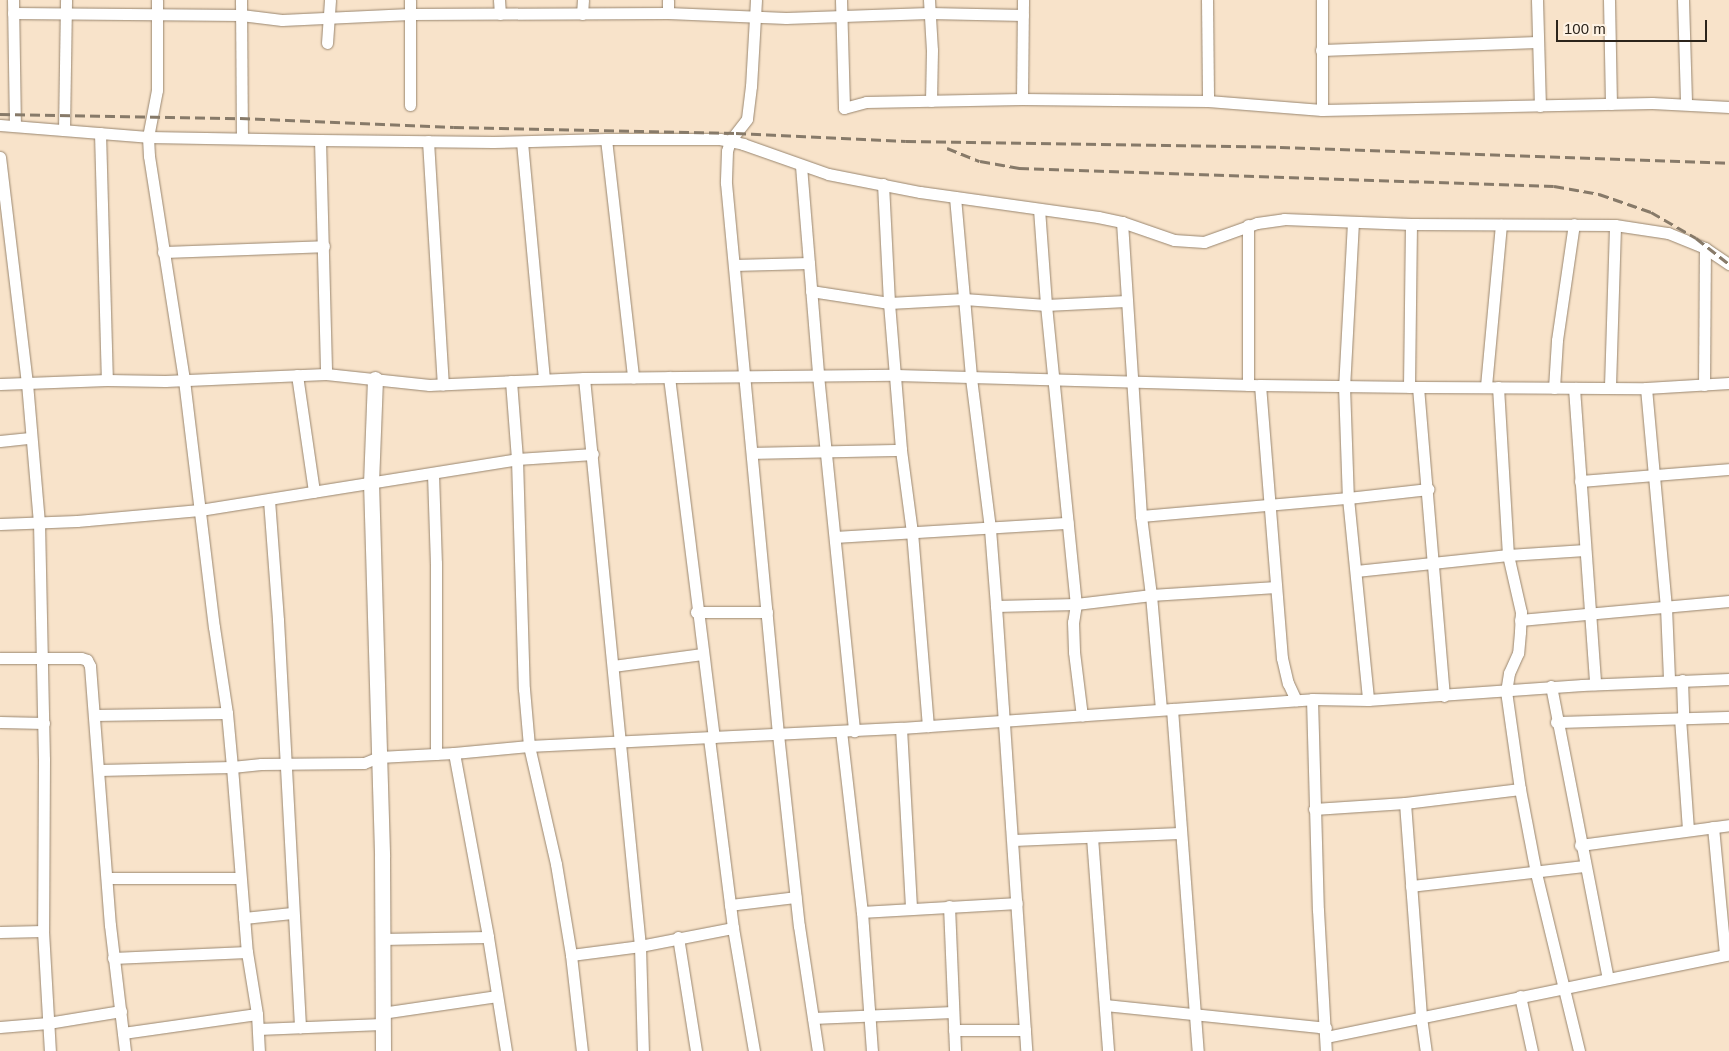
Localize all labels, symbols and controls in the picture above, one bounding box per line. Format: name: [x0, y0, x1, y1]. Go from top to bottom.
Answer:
scale bar: [1559, 10, 1710, 42]
text: 100 m: [1564, 20, 1606, 37]

